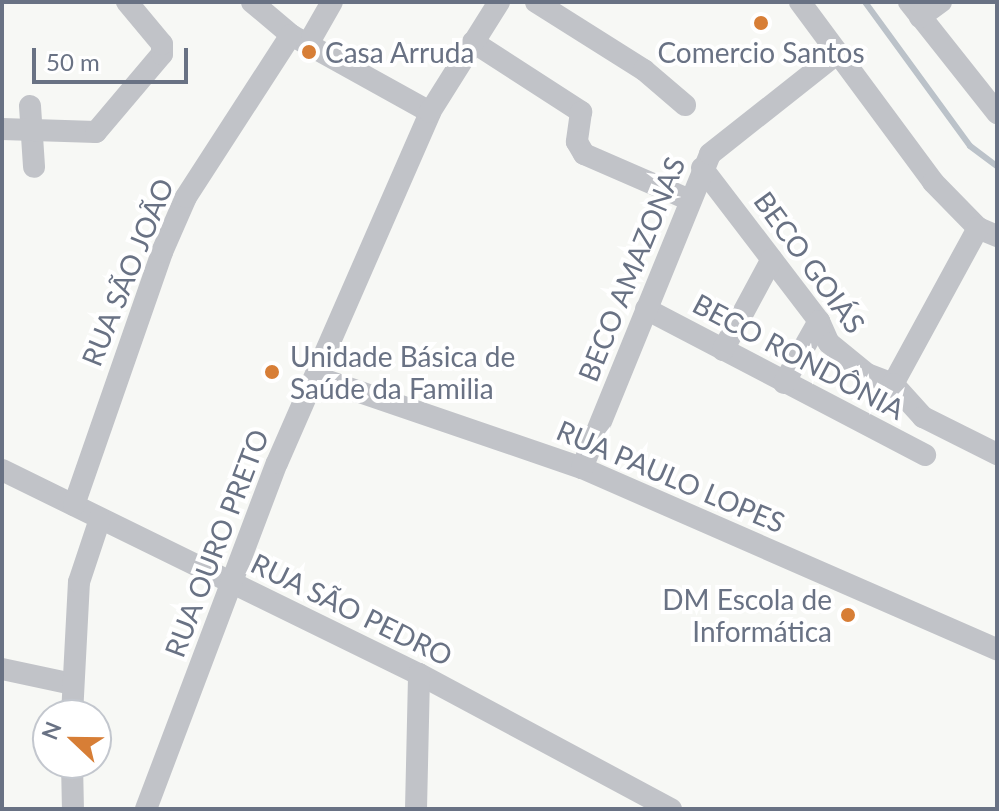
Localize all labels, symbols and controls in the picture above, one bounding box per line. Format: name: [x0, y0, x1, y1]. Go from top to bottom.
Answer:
marker: Comercio Santos: [752, 14, 770, 32]
scale bar: [36, 32, 192, 82]
place label: Casa Arruda: [325, 35, 475, 69]
place label: Comercio Santos: [657, 35, 865, 69]
marker: Casa Arruda: [300, 43, 318, 61]
text: 50 m: [46, 47, 100, 76]
street label: BECO AMAZONAS: [570, 151, 692, 387]
street label: RUA SÃO JOÃO: [74, 172, 180, 372]
street label: BECO GOIÁS: [747, 185, 873, 339]
street label: BECO RONDÔNIA: [687, 286, 911, 426]
place label: Unidade Básica de Saúde da Familia: [290, 339, 515, 405]
marker: Unidade Básica de Saúde da Familia: [261, 361, 283, 383]
street label: RUA PAULO LOPES: [552, 413, 790, 539]
street label: RUA OURO PRETO: [157, 424, 275, 662]
street label: RUA SÃO PEDRO: [246, 546, 458, 672]
place label: DM Escola de Informática: [662, 582, 832, 648]
marker: DM Escola de Informática: [839, 606, 857, 624]
north arrow: [32, 699, 112, 779]
text: N: [35, 718, 67, 743]

